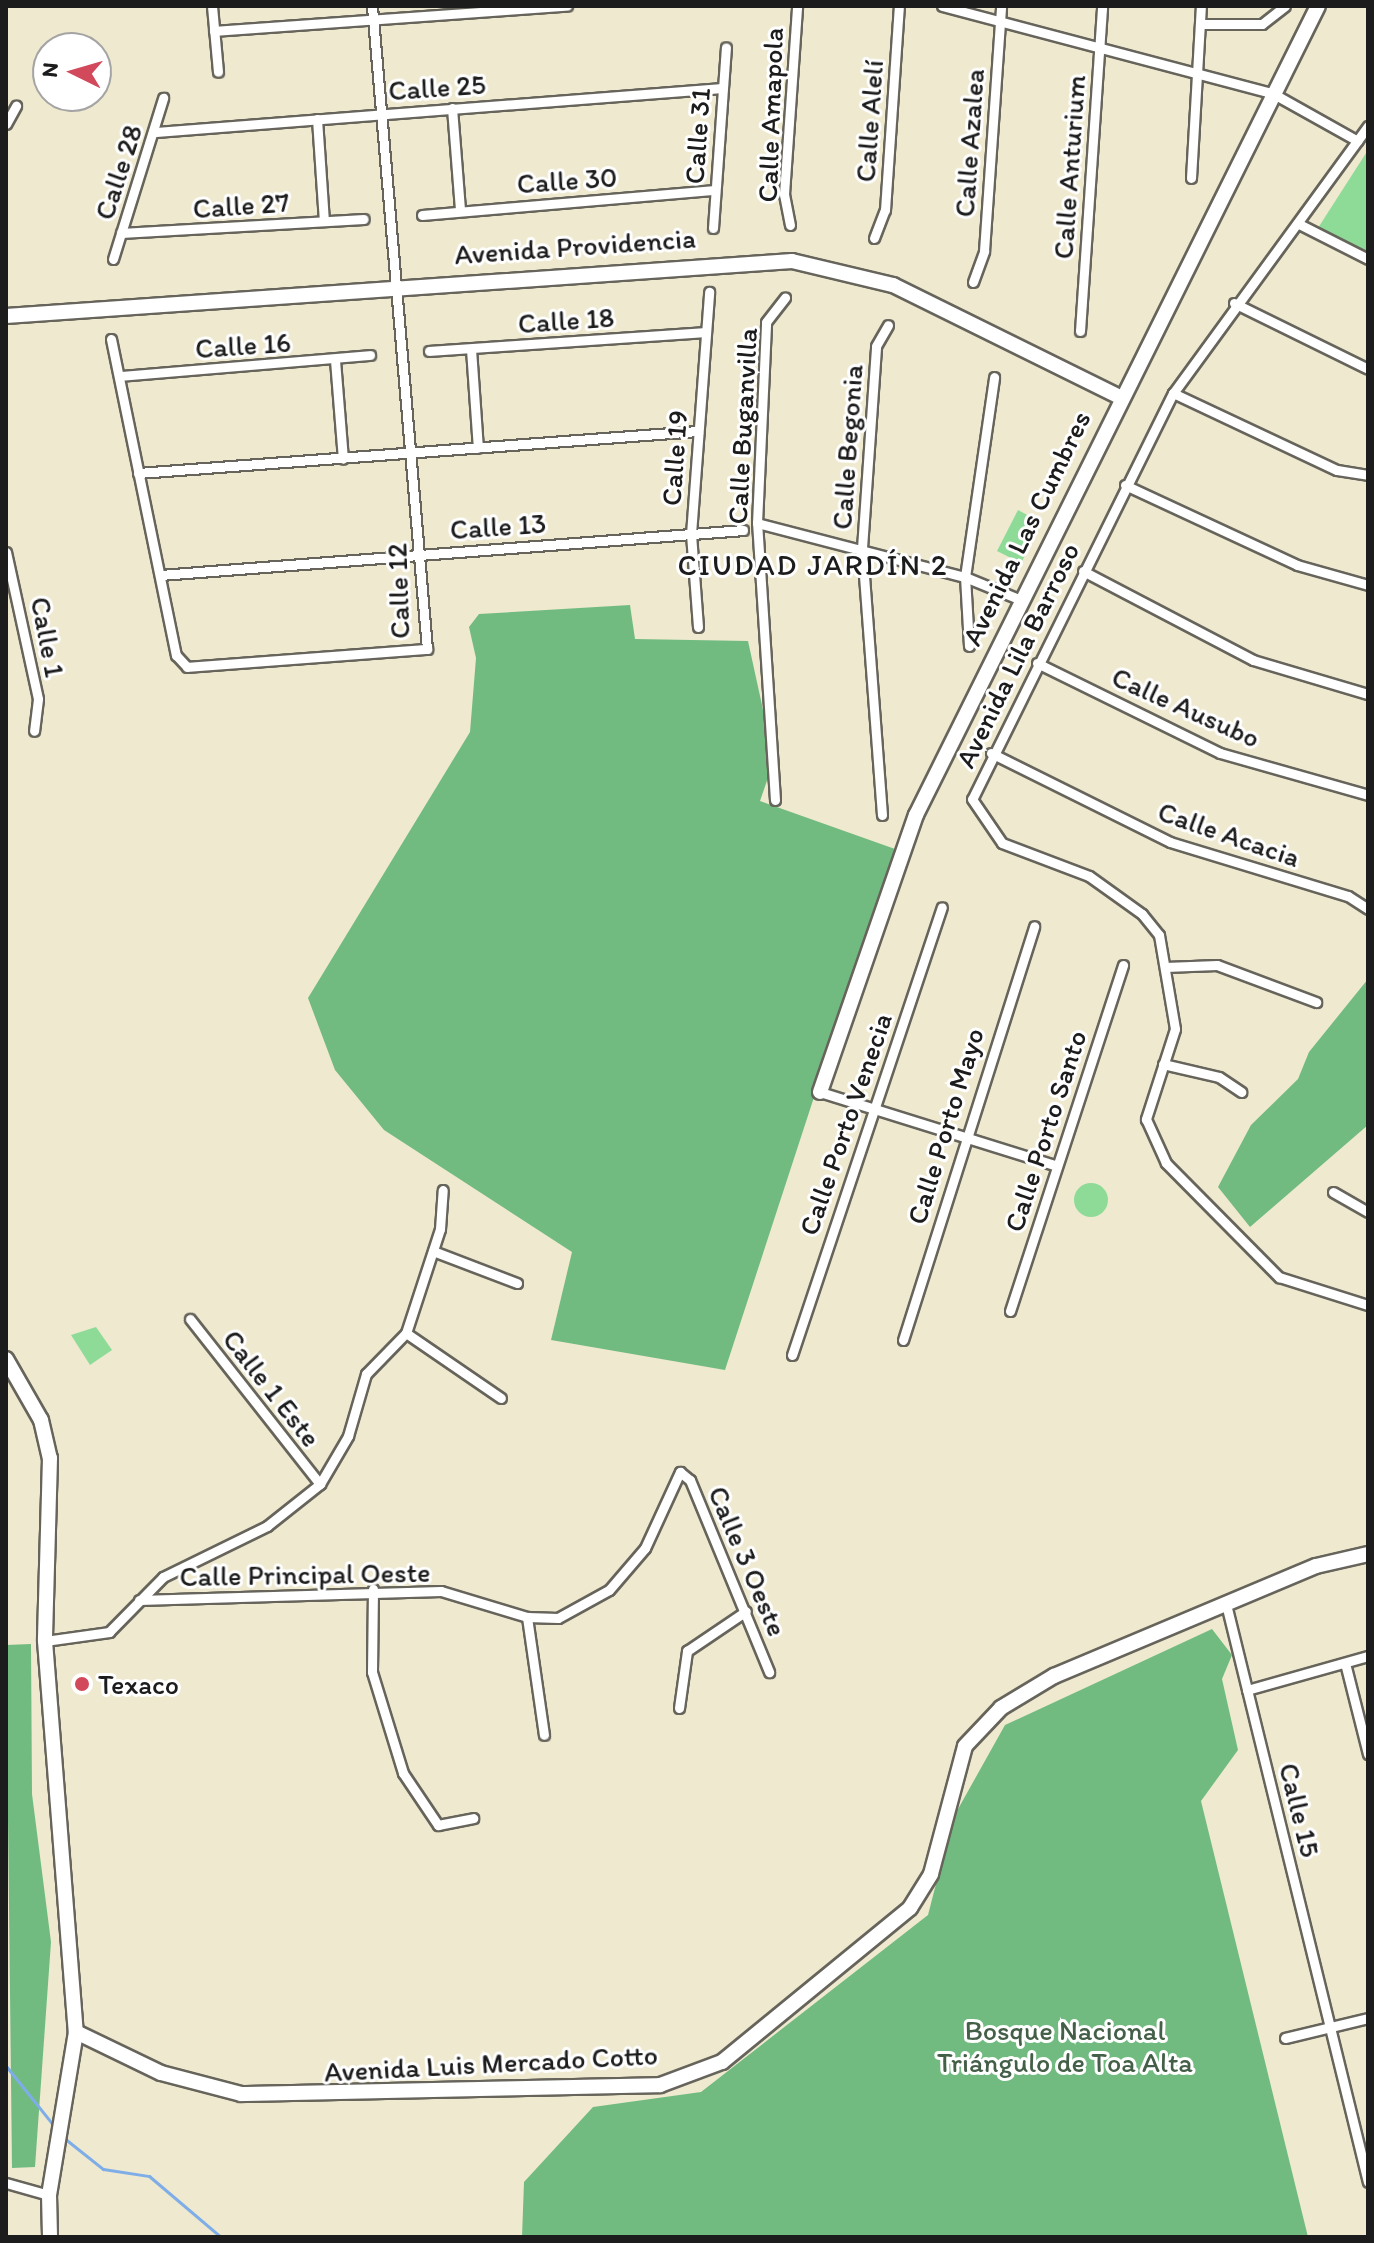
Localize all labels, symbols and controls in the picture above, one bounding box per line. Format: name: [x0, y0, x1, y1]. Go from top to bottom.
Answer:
street label: Calle Amapola: [750, 27, 790, 203]
north arrow: [32, 32, 112, 112]
street label: Calle Alelí: [848, 59, 890, 183]
text: N: [35, 61, 64, 79]
street label: Calle 25: [387, 67, 487, 107]
street label: Calle Azalea: [947, 67, 991, 219]
street label: Calle Anturium: [1046, 73, 1092, 261]
street label: Calle 31: [677, 87, 717, 185]
street label: Calle 28: [87, 120, 149, 224]
street label: Calle 30: [516, 160, 618, 200]
street label: Calle 27: [192, 185, 290, 225]
street label: Avenida Providencia: [453, 221, 697, 271]
street label: Calle 18: [517, 300, 615, 340]
street label: Calle 16: [194, 325, 292, 365]
street label: Calle Buganvilla: [720, 328, 764, 524]
street label: Calle Begonia: [824, 364, 870, 530]
street label: Avenida Las Cumbres: [954, 405, 1098, 651]
street label: Calle 19: [654, 409, 694, 507]
street label: Calle 13: [449, 506, 547, 546]
street label: Avenida Lila Barroso: [948, 537, 1086, 773]
street label: Calle 12: [380, 543, 416, 639]
district label: CIUDAD JARDÍN 2: [678, 547, 948, 583]
street label: Calle 1: [24, 594, 72, 680]
street label: Calle Ausubo: [1107, 660, 1265, 754]
street label: Calle Acacia: [1154, 794, 1304, 874]
street label: Calle Porto Venecia: [791, 1009, 899, 1239]
street label: Calle Porto Mayo: [899, 1024, 991, 1228]
street label: Calle Porto Santo: [997, 1026, 1093, 1236]
street label: Calle 1 Este: [216, 1323, 328, 1453]
street label: Calle 3 Oeste: [701, 1481, 795, 1641]
street label: Calle Principal Oeste: [179, 1555, 431, 1593]
place label: Texaco: [98, 1667, 179, 1701]
marker: Texaco: [73, 1675, 91, 1693]
street label: Calle 15: [1272, 1759, 1328, 1861]
park label: Bosque Nacional Triángulo de Toa Alta: [939, 2013, 1191, 2079]
street label: Avenida Luis Mercado Cotto: [324, 2038, 658, 2088]

